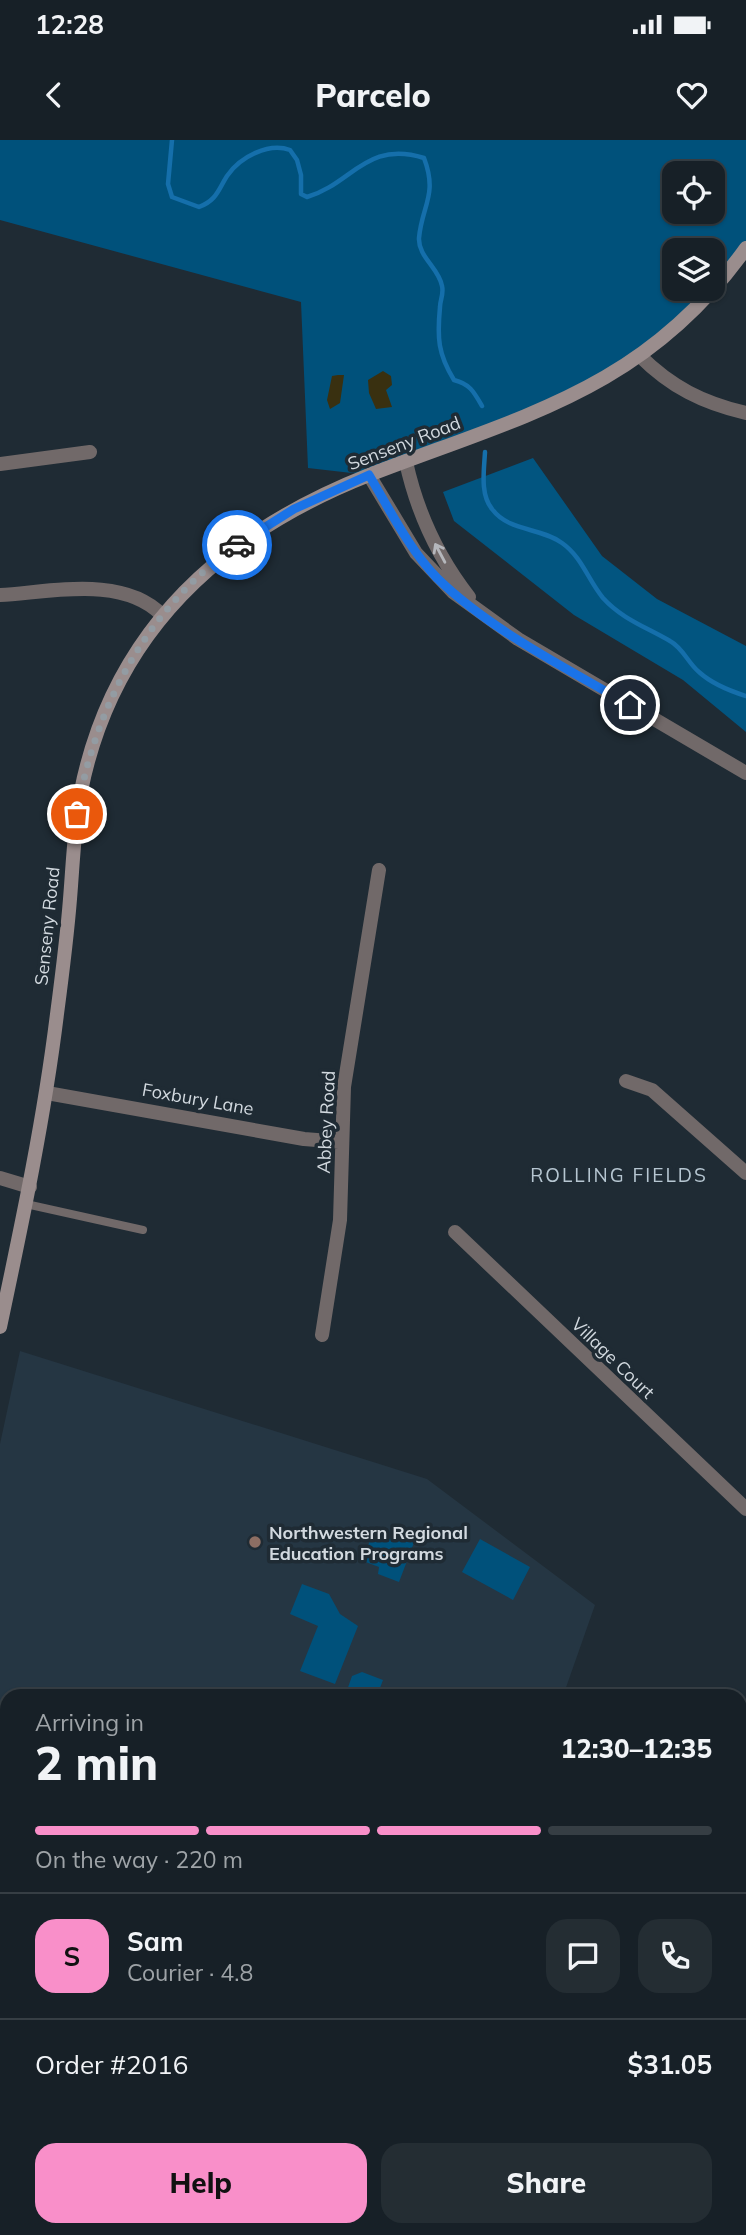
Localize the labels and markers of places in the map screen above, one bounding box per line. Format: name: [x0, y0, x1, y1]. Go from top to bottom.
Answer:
pin: [600, 675, 660, 735]
pin: [47, 784, 107, 844]
place label: Northwestern Regional Education Programs: [269, 1521, 468, 1565]
marker: Northwestern Regional Education Programs: [247, 1534, 263, 1550]

